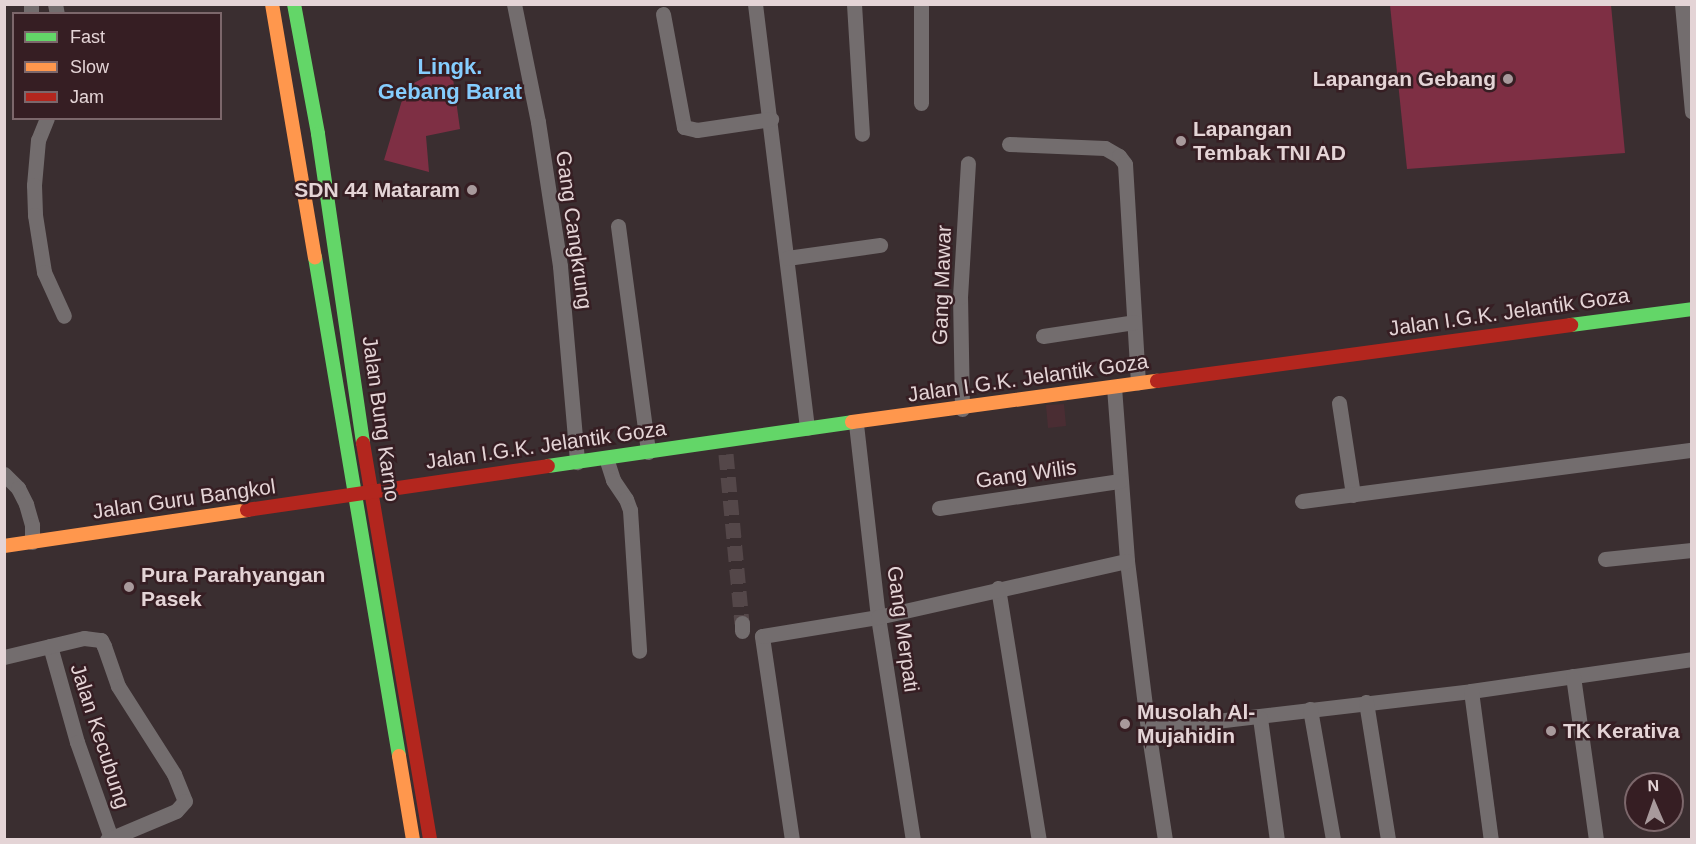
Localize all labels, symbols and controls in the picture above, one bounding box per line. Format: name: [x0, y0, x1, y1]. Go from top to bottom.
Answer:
legend: [12, 12, 222, 120]
text: Fast: [70, 27, 105, 47]
district label: Lingk. Gebang Barat: [378, 53, 522, 104]
text: Slow: [70, 57, 109, 77]
place label: Lapangan Gebang: [1313, 66, 1496, 92]
marker: Lapangan Gebang: [1501, 72, 1515, 86]
text: Jam: [70, 87, 104, 107]
place label: Lapangan Tembak TNI AD: [1193, 116, 1347, 166]
marker: Lapangan Tembak TNI AD: [1174, 134, 1188, 148]
street label: Gang Cangkrung: [550, 149, 598, 311]
place label: SDN 44 Mataram: [294, 177, 460, 203]
marker: SDN 44 Mataram: [465, 183, 479, 197]
street label: Gang Mawar: [927, 224, 957, 346]
street label: Jalan I.G.K. Jelantik Goza: [1387, 283, 1631, 341]
street label: Jalan Bung Karno: [357, 335, 405, 503]
street label: Jalan I.G.K. Jelantik Goza: [906, 349, 1150, 407]
street label: Jalan I.G.K. Jelantik Goza: [424, 416, 668, 474]
street label: Gang Wilis: [974, 454, 1078, 494]
street label: Jalan Guru Bangkol: [91, 474, 277, 524]
place label: Pura Parahyangan Pasek: [141, 562, 325, 612]
street label: Gang Merpati: [882, 564, 924, 694]
marker: Pura Parahyangan Pasek: [122, 580, 136, 594]
street label: Jalan Kecubung: [65, 660, 135, 812]
place label: Musolah Al- Mujahidin: [1137, 699, 1256, 749]
marker: Musolah Al- Mujahidin: [1118, 717, 1132, 731]
place label: TK Kerativa: [1563, 718, 1680, 744]
marker: TK Kerativa: [1544, 724, 1558, 738]
north arrow: [1624, 772, 1684, 832]
text: N: [1647, 777, 1659, 794]

